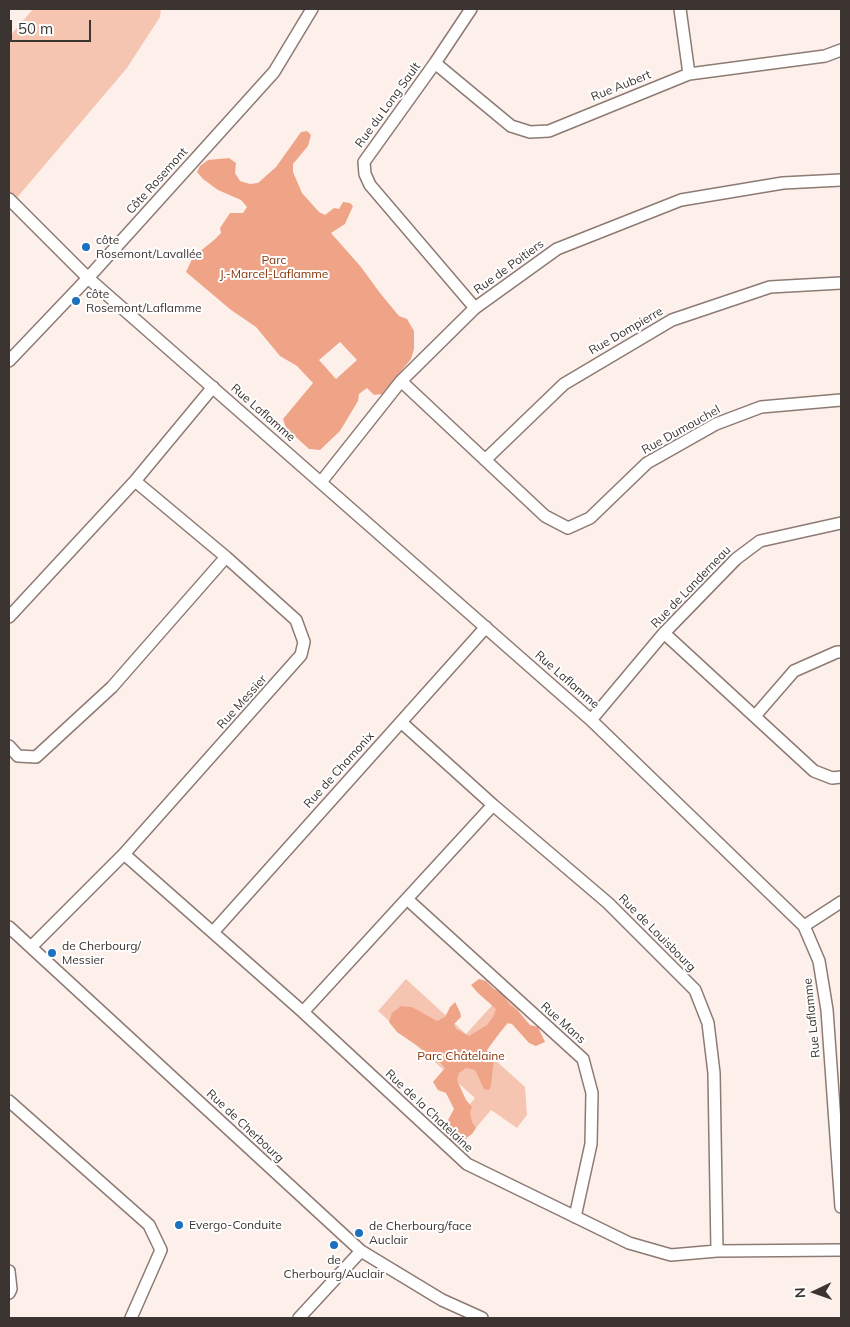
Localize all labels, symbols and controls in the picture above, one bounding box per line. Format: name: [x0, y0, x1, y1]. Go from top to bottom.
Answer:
scale bar: [12, 10, 94, 42]
text: 50 m: [18, 19, 53, 38]
street label: Rue du Long Sault: [352, 60, 424, 150]
street label: Rue Aubert: [589, 67, 653, 105]
street label: Côte Rosemont: [123, 145, 191, 217]
place label: côte Rosemont/Lavallée: [96, 233, 202, 261]
street label: Rue de Poitiers: [471, 237, 547, 297]
marker: côte Rosemont/Lavallée: [80, 241, 92, 253]
park label: Parc J.-Marcel-Laflamme: [220, 253, 328, 281]
place label: côte Rosemont/Laflamme: [86, 287, 202, 315]
marker: côte Rosemont/Laflamme: [70, 295, 82, 307]
street label: Rue Dompierre: [586, 304, 666, 358]
street label: Rue Laflamme: [228, 381, 298, 445]
street label: Rue Dumouchel: [639, 403, 723, 457]
street label: Rue de Landerneau: [648, 543, 734, 631]
street label: Rue Laflamme: [532, 648, 602, 712]
street label: Rue Messier: [214, 672, 270, 732]
street label: Rue de Chamonix: [301, 729, 377, 811]
street label: Rue de Louisbourg: [615, 891, 699, 975]
place label: de Cherbourg/ Messier: [62, 939, 141, 967]
marker: de Cherbourg/ Messier: [46, 947, 58, 959]
street label: Rue Laflamme: [801, 977, 823, 1059]
street label: Rue Mans: [538, 999, 588, 1047]
park label: Parc Châtelaine: [417, 1049, 505, 1063]
street label: Rue de la Chatelaine: [382, 1067, 476, 1155]
street label: Rue de Cherbourg: [203, 1087, 287, 1165]
place label: Evergo-Conduite: [189, 1218, 282, 1232]
marker: Evergo-Conduite: [173, 1219, 185, 1231]
place label: de Cherbourg/face Auclair: [369, 1219, 471, 1247]
marker: de Cherbourg/face Auclair: [353, 1227, 365, 1239]
marker: de Cherbourg/Auclair: [328, 1239, 340, 1251]
place label: de Cherbourg/Auclair: [284, 1253, 384, 1281]
north arrow: [790, 1267, 840, 1317]
text: N: [791, 1287, 809, 1299]

